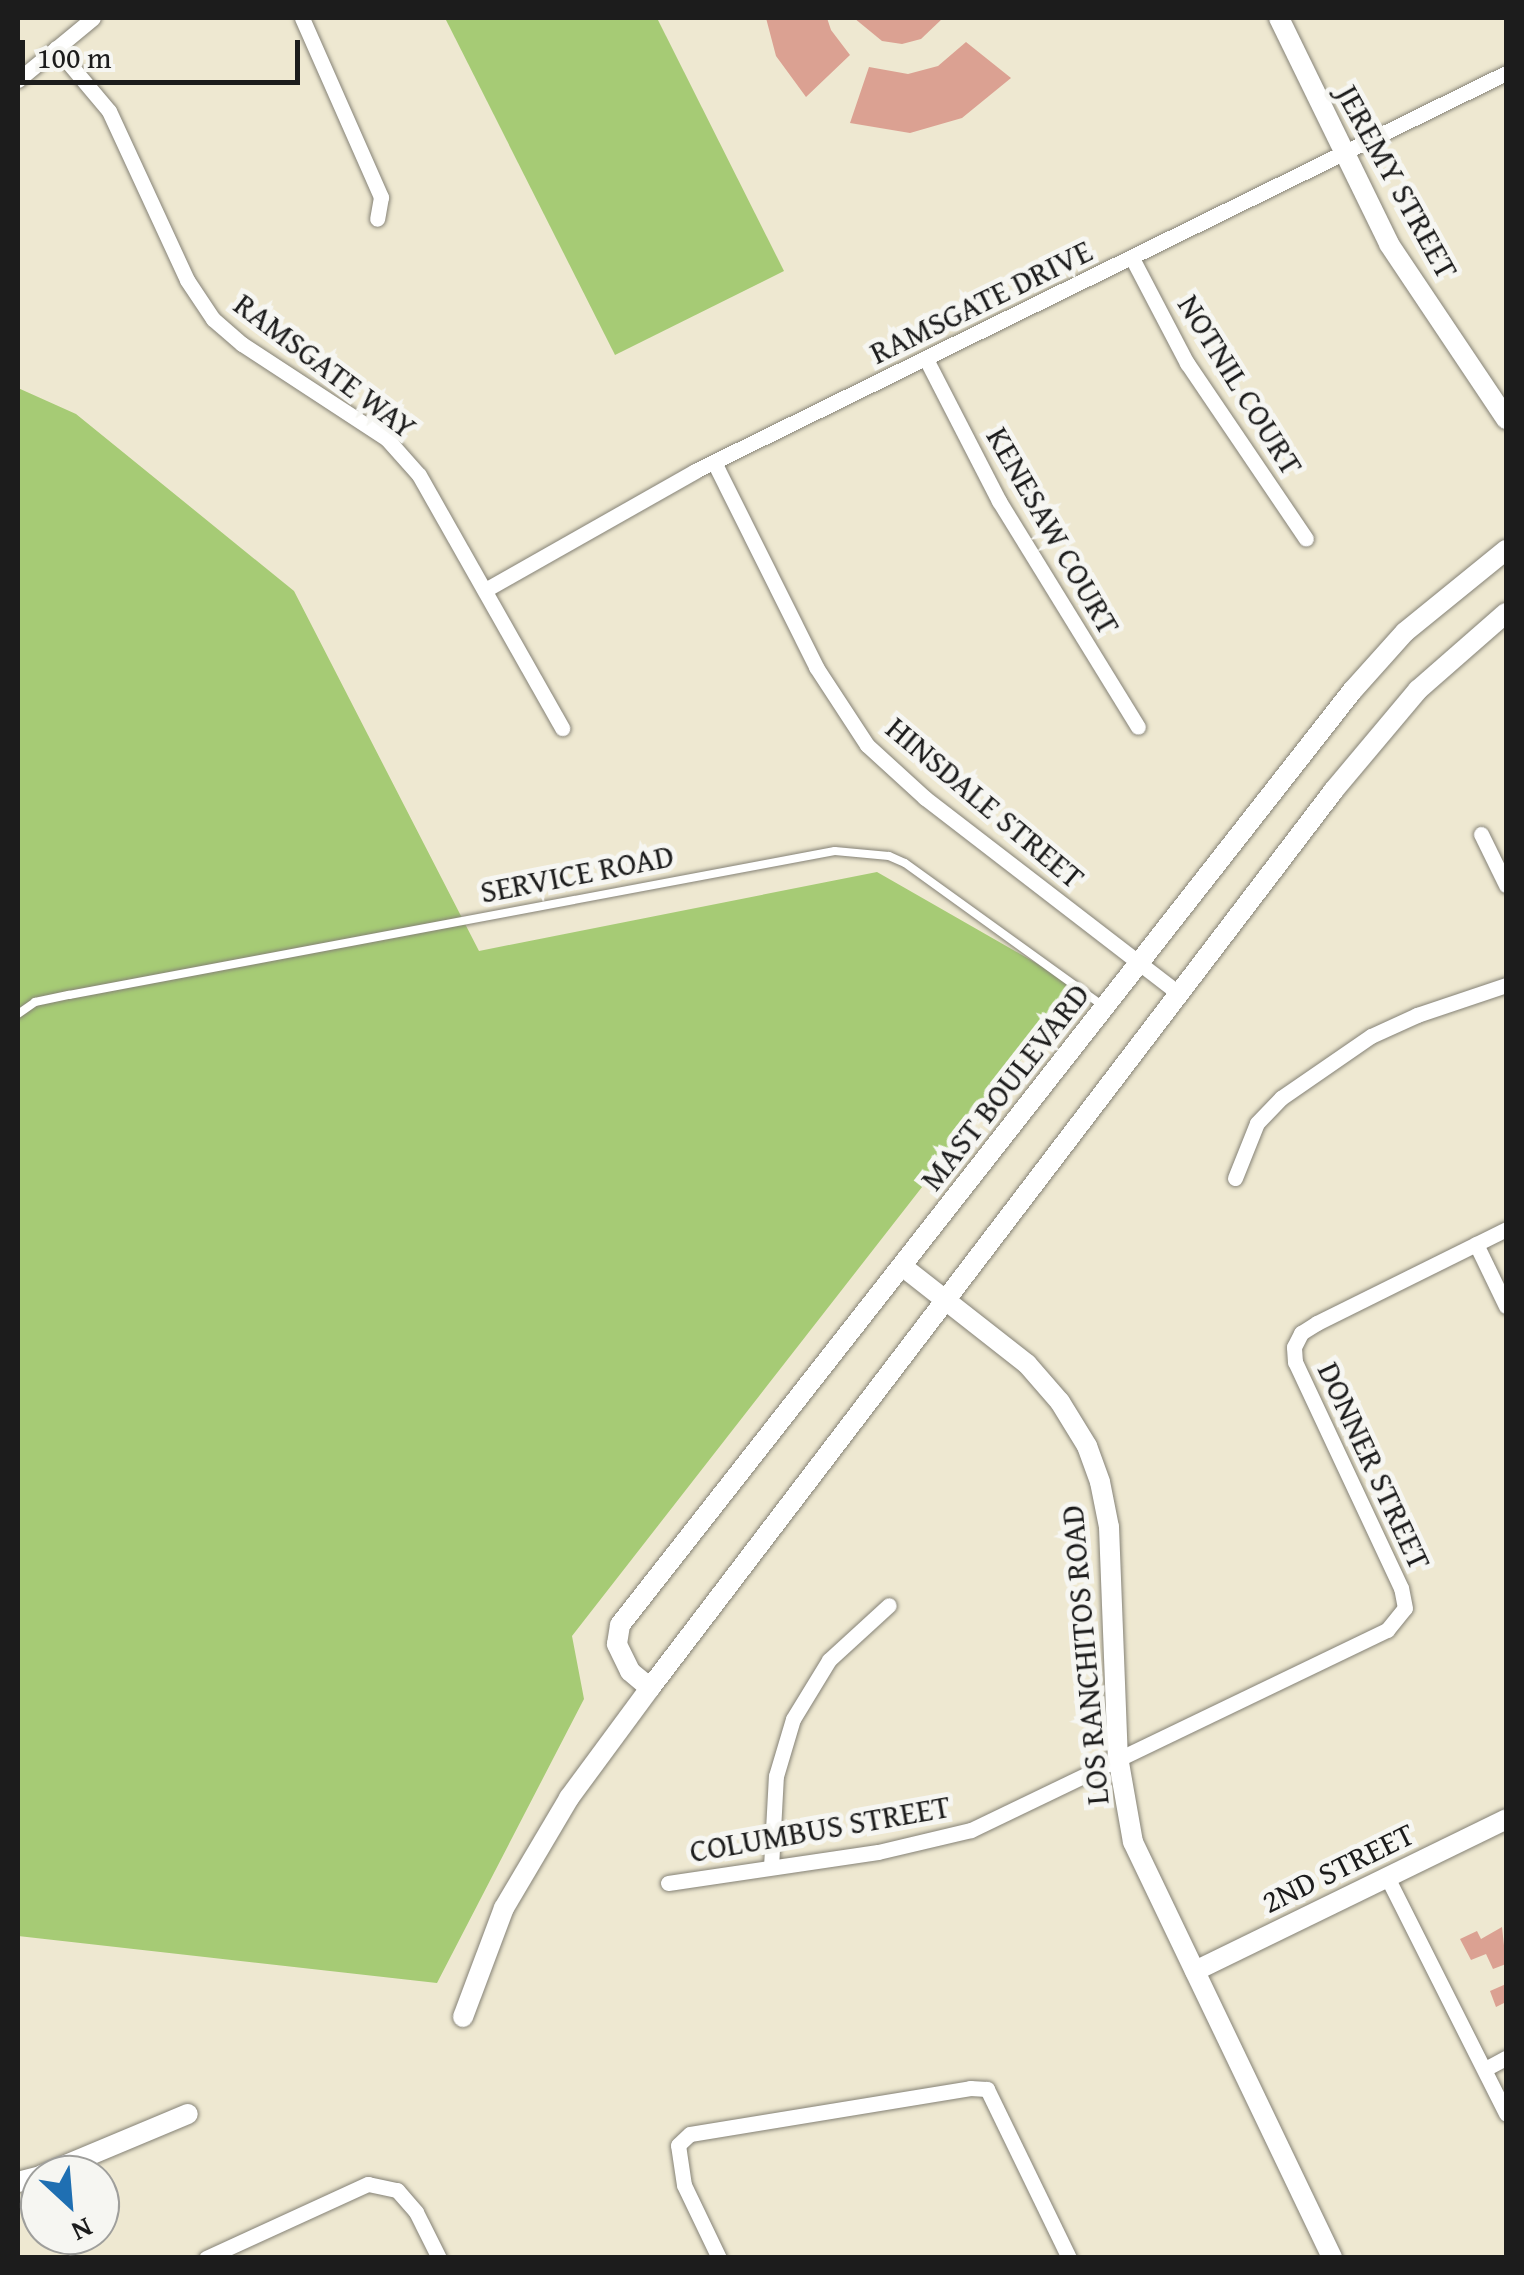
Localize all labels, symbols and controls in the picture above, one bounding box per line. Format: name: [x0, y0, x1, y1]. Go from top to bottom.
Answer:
scale bar: [25, 20, 305, 82]
text: 100 m: [37, 35, 111, 79]
street label: JEREMY STREET: [1328, 78, 1466, 286]
street label: RAMSGATE DRIVE: [864, 232, 1098, 372]
street label: RAMSGATE WAY: [226, 285, 424, 447]
street label: NOTNIL COURT: [1169, 288, 1311, 482]
street label: KENESAW COURT: [978, 420, 1128, 642]
street label: HINSDALE STREET: [878, 709, 1092, 897]
street label: SERVICE ROAD: [477, 836, 677, 912]
street label: MAST BOULEVARD: [912, 976, 1098, 1198]
street label: DONNER STREET: [1309, 1356, 1439, 1576]
street label: LOS RANCHITOS ROAD: [1053, 1504, 1117, 1806]
street label: COLUMBUS STREET: [687, 1787, 953, 1871]
street label: 2ND STREET: [1255, 1815, 1421, 1921]
north arrow: [20, 2155, 120, 2255]
text: N: [65, 2208, 100, 2253]

